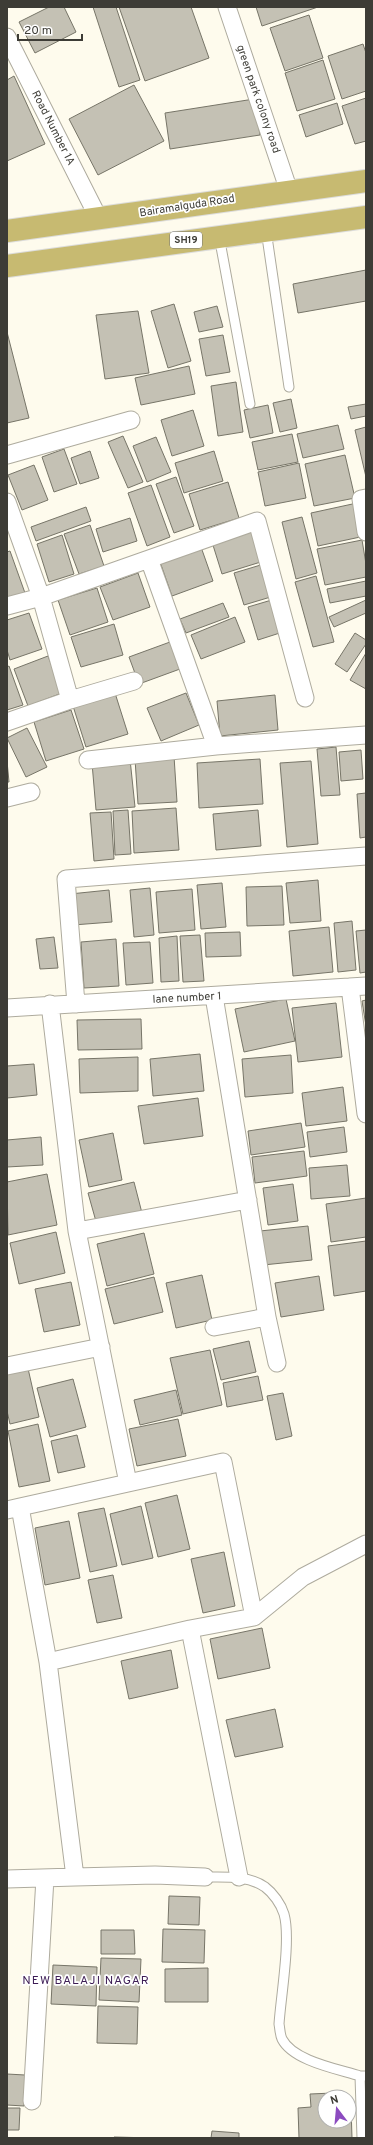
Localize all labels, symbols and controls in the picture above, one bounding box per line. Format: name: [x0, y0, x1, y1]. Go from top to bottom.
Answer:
scale bar: [18, 16, 82, 42]
text: 20 m: [24, 23, 52, 39]
street label: green park colony road: [233, 43, 283, 155]
street label: Road Number 1A: [28, 88, 78, 168]
street label: Bairamalguda Road: [138, 192, 236, 220]
road number: SH19: [170, 232, 202, 248]
street label: lane number 1: [152, 989, 222, 1007]
district label: NEW BALAJI NAGAR: [22, 1973, 150, 1989]
north arrow: [317, 2089, 357, 2129]
text: N: [329, 2093, 340, 2108]

